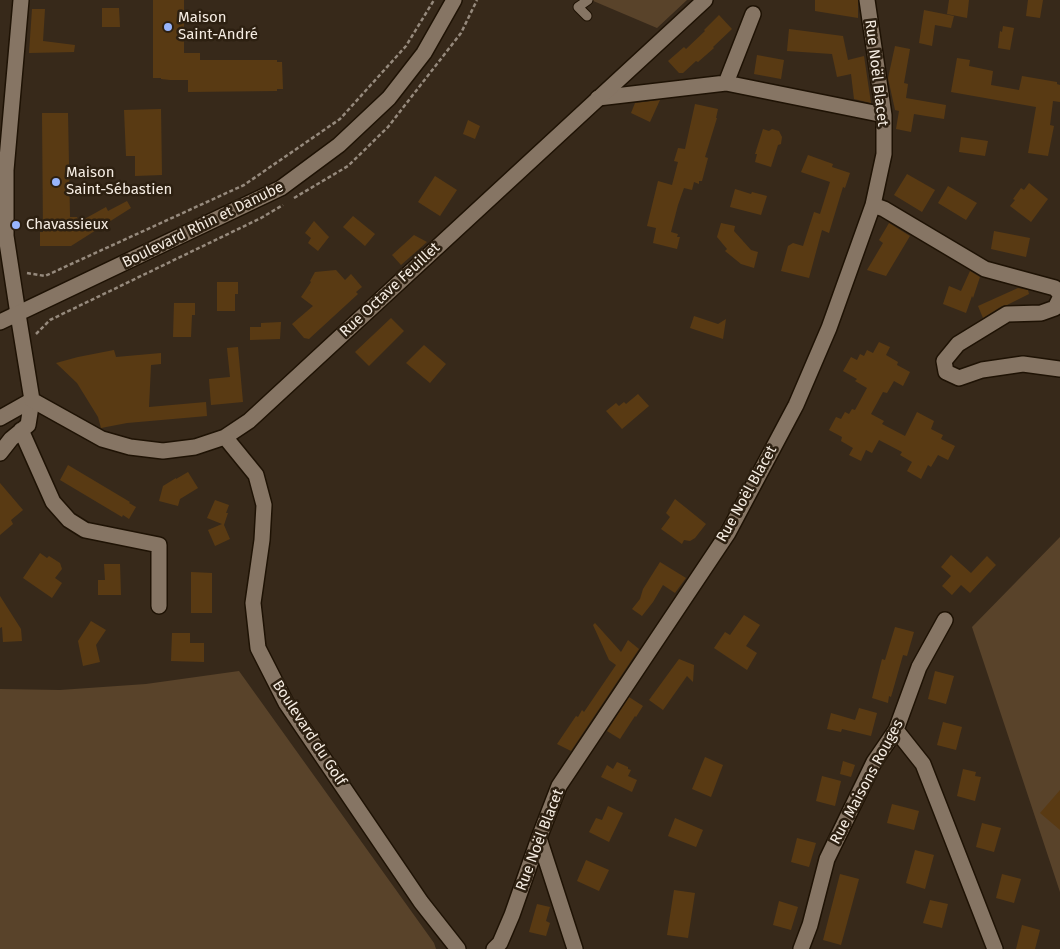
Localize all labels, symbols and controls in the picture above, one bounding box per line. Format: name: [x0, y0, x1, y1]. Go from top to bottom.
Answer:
place label: Maison Saint-André: [178, 9, 258, 44]
street label: Rue Noël Blacet: [861, 19, 891, 127]
marker: Maison Saint-André: [162, 21, 174, 33]
place label: Maison Saint-Sébastien: [66, 164, 172, 199]
marker: Maison Saint-Sébastien: [50, 176, 62, 188]
street label: Boulevard Rhin et Danube: [119, 178, 287, 272]
place label: Chavassieux: [26, 216, 108, 234]
marker: Chavassieux: [10, 219, 22, 231]
street label: Rue Octave Feuillet: [336, 239, 444, 341]
street label: Rue Noël Blacet: [713, 443, 781, 545]
street label: Boulevard du Golf: [268, 677, 350, 789]
street label: Rue Maisons Rouges: [827, 717, 907, 847]
street label: Rue Noël Blacet: [512, 787, 568, 893]

